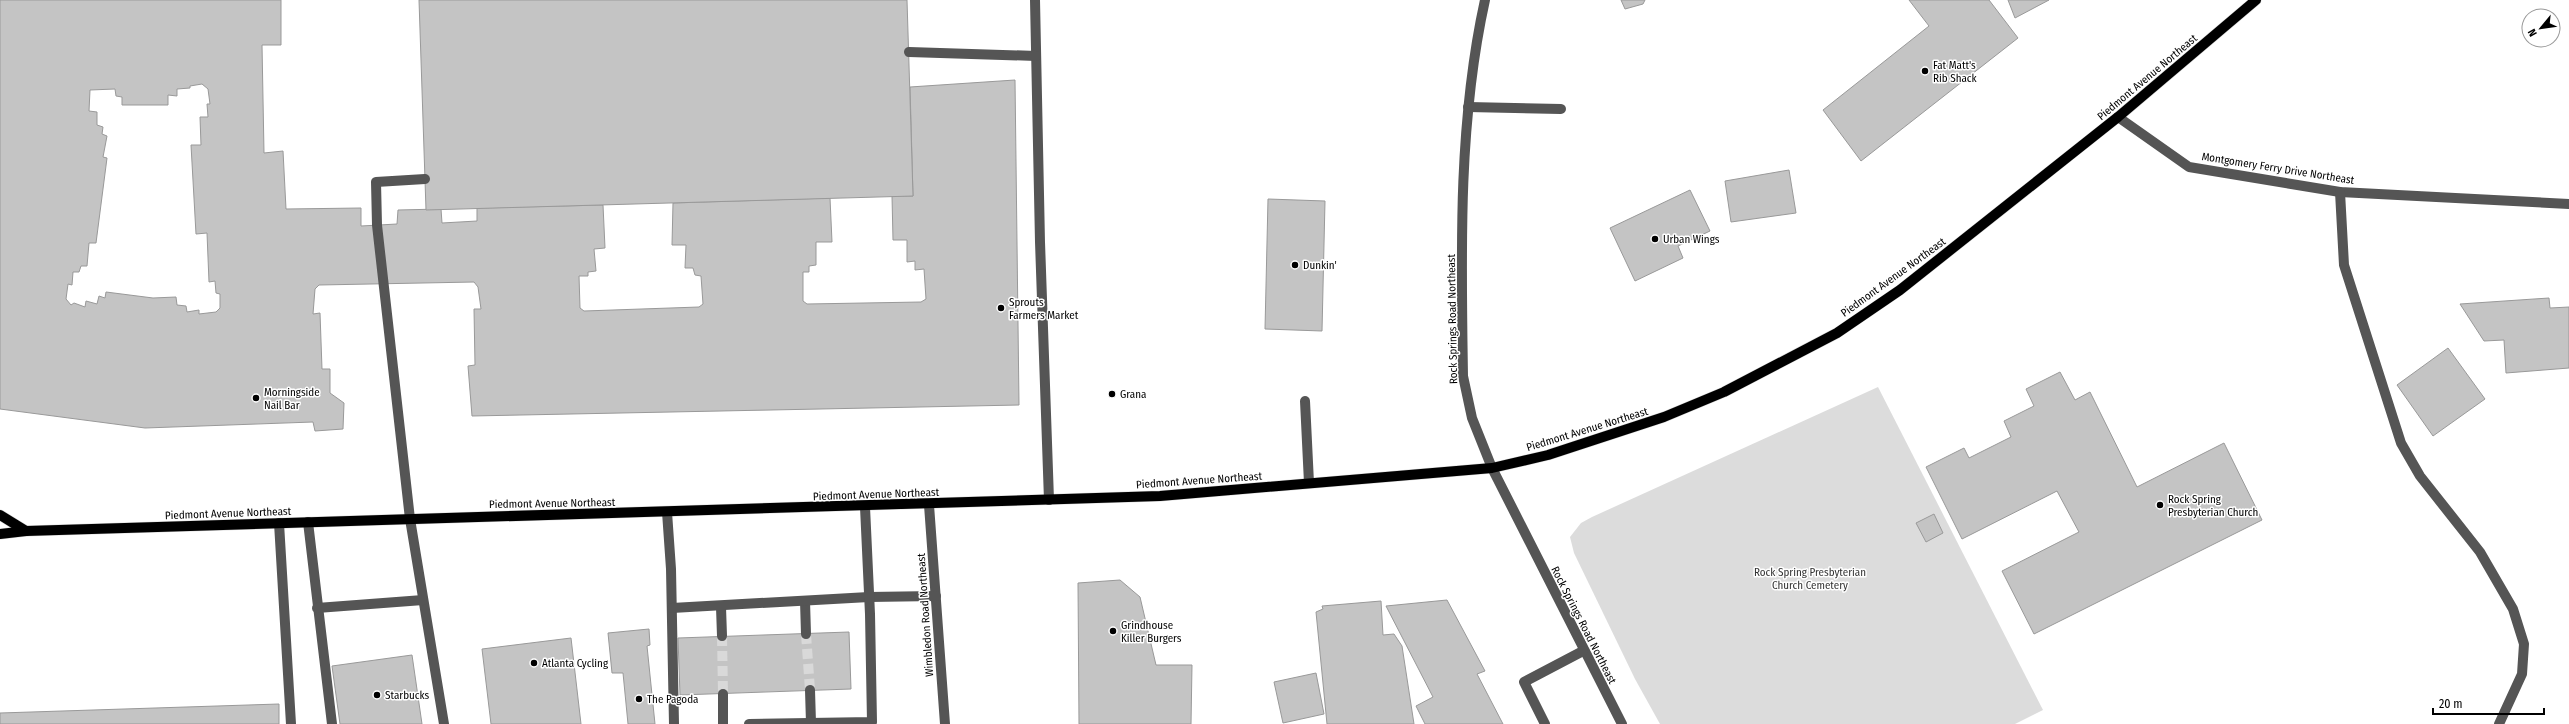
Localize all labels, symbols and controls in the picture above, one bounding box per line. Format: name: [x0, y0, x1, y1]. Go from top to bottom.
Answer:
north arrow: [2521, 8, 2561, 48]
text: N: [2525, 27, 2540, 39]
street label: Piedmont Avenue Northeast: [2095, 32, 2200, 123]
place label: Fat Matt's Rib Shack: [1933, 59, 1978, 85]
marker: Fat Matt's Rib Shack: [1920, 66, 1930, 76]
street label: Montgomery Ferry Drive Northeast: [2201, 150, 2356, 187]
place label: Urban Wings: [1663, 233, 1720, 246]
marker: Urban Wings: [1650, 234, 1660, 244]
street label: Piedmont Avenue Northeast: [1838, 235, 1949, 320]
street label: Rock Springs Road Northeast: [1445, 253, 1460, 384]
place label: Dunkin': [1303, 259, 1337, 272]
marker: Dunkin': [1290, 260, 1300, 270]
place label: Sprouts Farmers Market: [1009, 296, 1079, 322]
marker: Sprouts Farmers Market: [996, 303, 1006, 313]
place label: Morningside Nail Bar: [264, 386, 320, 412]
place label: Grana: [1120, 388, 1146, 401]
marker: Grana: [1107, 389, 1117, 399]
marker: Morningside Nail Bar: [251, 393, 261, 403]
street label: Piedmont Avenue Northeast: [1525, 405, 1650, 454]
street label: Piedmont Avenue Northeast: [1136, 470, 1263, 491]
street label: Piedmont Avenue Northeast: [813, 486, 940, 503]
place label: Rock Spring Presbyterian Church: [2168, 493, 2258, 519]
street label: Piedmont Avenue Northeast: [489, 496, 616, 511]
marker: Rock Spring Presbyterian Church: [2155, 500, 2165, 510]
street label: Piedmont Avenue Northeast: [165, 505, 292, 522]
street label: Wimbledon Road Northeast: [915, 552, 936, 677]
street label: Rock Springs Road Northeast: [1548, 564, 1619, 687]
park label: Rock Spring Presbyterian Church Cemetery: [1754, 566, 1866, 592]
place label: Grindhouse Killer Burgers: [1121, 619, 1182, 645]
marker: Grindhouse Killer Burgers: [1108, 626, 1118, 636]
place label: Atlanta Cycling: [542, 657, 609, 670]
marker: Atlanta Cycling: [529, 658, 539, 668]
place label: Starbucks: [385, 689, 430, 702]
marker: Starbucks: [372, 690, 382, 700]
scale bar: [2433, 690, 2544, 716]
place label: The Pagoda: [647, 693, 698, 706]
marker: The Pagoda: [634, 694, 644, 704]
text: 20 m: [2439, 697, 2463, 711]

